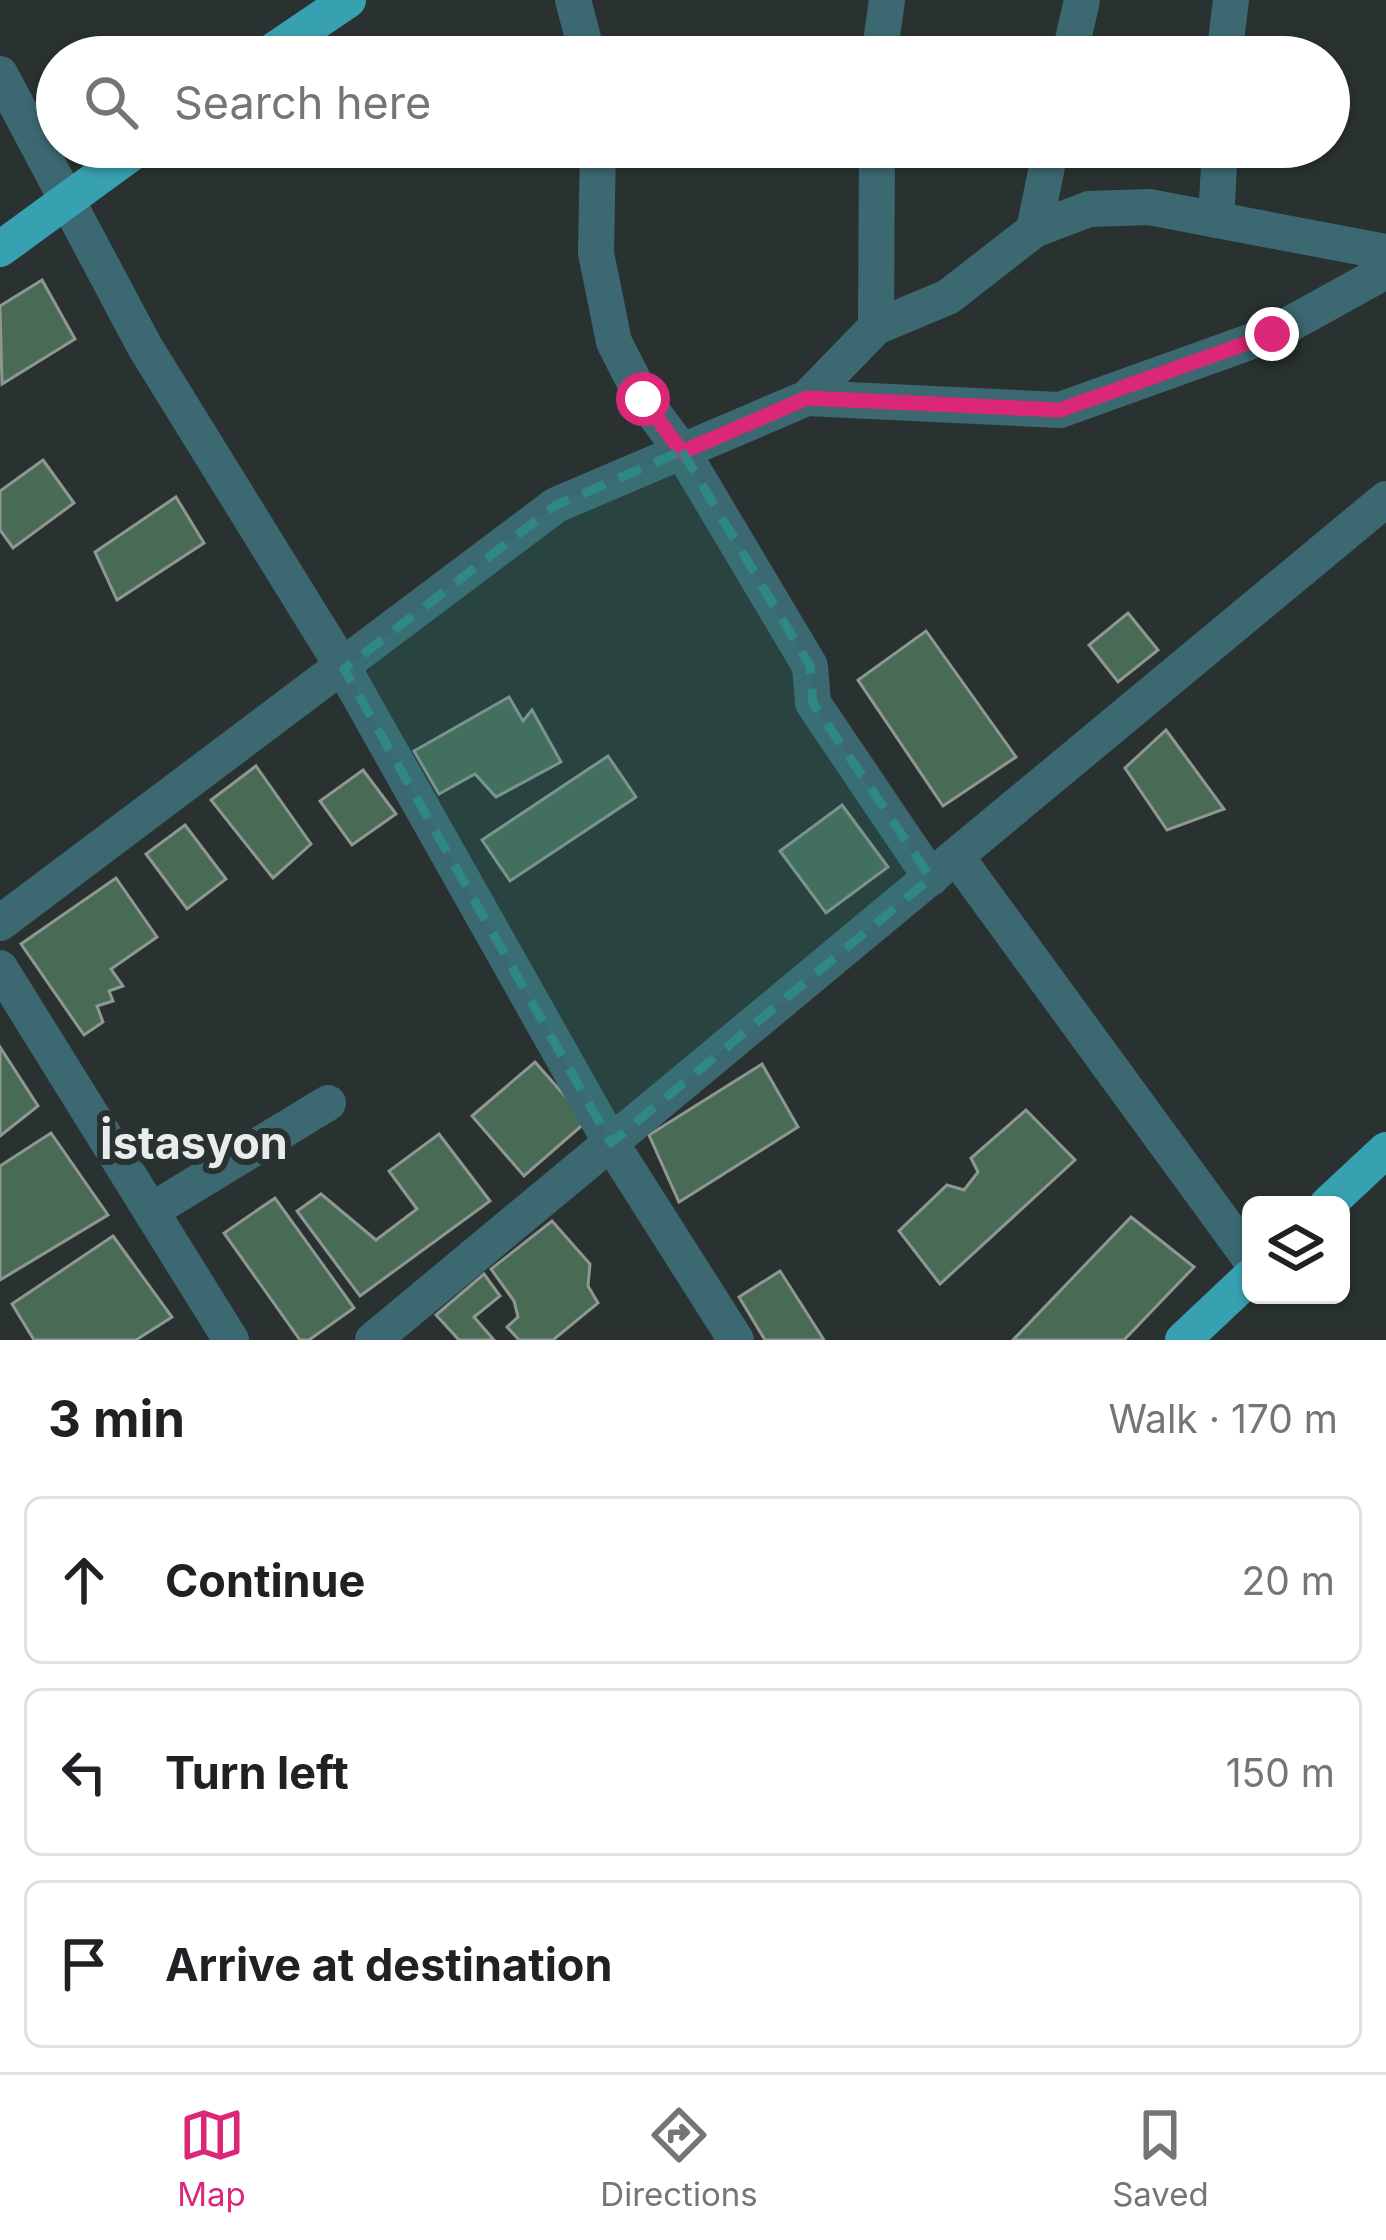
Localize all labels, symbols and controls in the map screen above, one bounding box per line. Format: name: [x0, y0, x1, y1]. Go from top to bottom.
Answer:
search box: [36, 36, 1350, 168]
icon: search: [78, 69, 144, 135]
text: Search here: [174, 75, 431, 130]
route end: [1245, 307, 1299, 361]
route start: [616, 372, 670, 426]
district label: İstasyon: [100, 1115, 288, 1170]
map controls: [1242, 1196, 1350, 1304]
button: layers: [1242, 1196, 1350, 1304]
text: 3 min: [48, 1388, 185, 1449]
text: Walk · 170 m: [1109, 1395, 1338, 1442]
icon: ahead: [51, 1547, 117, 1613]
text: Continue: [165, 1553, 365, 1608]
text: 20 m: [1241, 1557, 1335, 1604]
icon: left: [51, 1739, 117, 1805]
text: Turn left: [165, 1745, 349, 1800]
text: 150 m: [1226, 1749, 1335, 1796]
icon: arrive: [51, 1931, 117, 1997]
text: Arrive at destination: [165, 1937, 612, 1992]
tab: Map: [177, 2102, 246, 2214]
tab: Directions: [600, 2102, 758, 2214]
tab: Saved: [1112, 2102, 1209, 2214]

